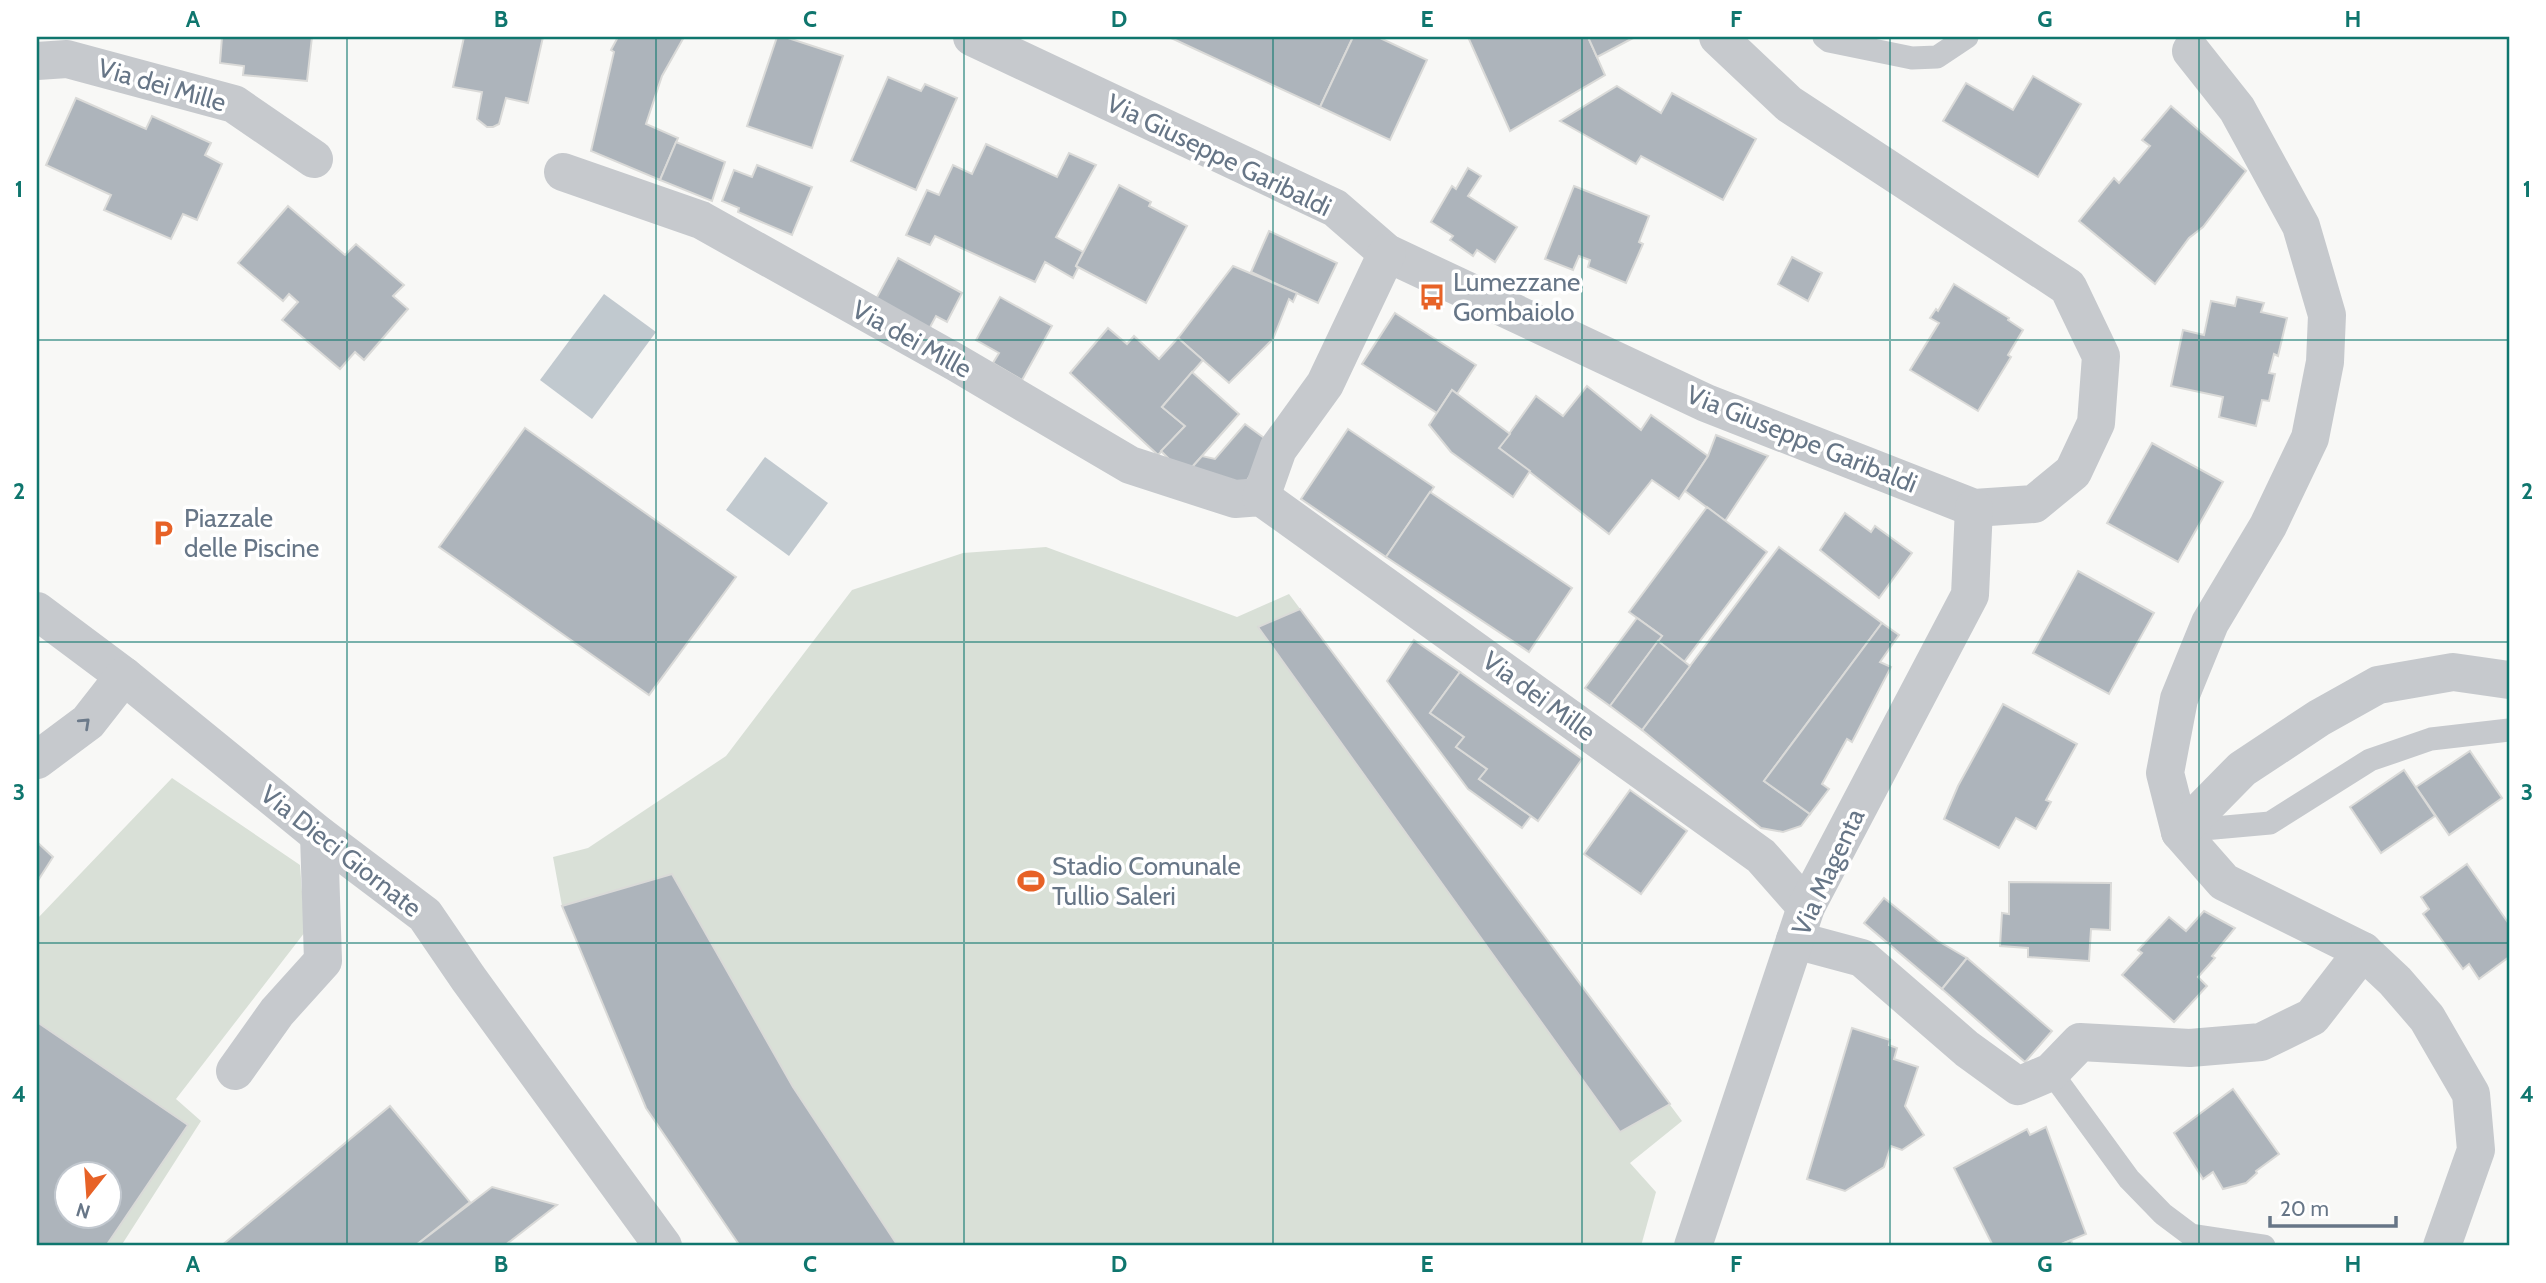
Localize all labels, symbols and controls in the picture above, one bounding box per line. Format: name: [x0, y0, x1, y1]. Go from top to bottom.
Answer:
text: A: [186, 5, 201, 33]
text: B: [494, 5, 508, 33]
text: C: [803, 5, 817, 33]
text: D: [1111, 5, 1127, 33]
text: E: [1420, 5, 1434, 33]
text: F: [1730, 5, 1742, 33]
text: G: [2037, 5, 2053, 33]
text: H: [2345, 5, 2361, 33]
street label: Via dei Mille: [94, 51, 230, 119]
street label: Via Giuseppe Garibaldi: [1101, 87, 1337, 223]
text: 1: [15, 175, 23, 203]
text: 1: [2523, 175, 2531, 203]
place label: Lumezzane Gombaiolo: [1453, 266, 1580, 328]
bus stop icon: Lumezzane Gombaiolo: [1417, 282, 1447, 312]
street label: Via dei Mille: [847, 293, 977, 385]
street label: Via Giuseppe Garibaldi: [1682, 378, 1922, 500]
text: 2: [13, 477, 25, 505]
text: 2: [2521, 477, 2533, 505]
place label: Piazzale delle Piscine: [184, 502, 319, 564]
parking icon: Piazzale delle Piscine: [148, 518, 178, 548]
street label: Via dei Mille: [1476, 644, 1602, 748]
one-way arrow: [77, 719, 90, 731]
text: 3: [13, 778, 25, 806]
street label: Via Dieci Giornate: [254, 778, 428, 924]
text: 3: [2521, 778, 2533, 806]
street label: Via Magenta: [1785, 803, 1871, 940]
place label: Stadio Comunale Tullio Saleri: [1052, 850, 1241, 912]
sports icon: Stadio Comunale Tullio Saleri: [1016, 866, 1046, 896]
text: 4: [12, 1080, 26, 1108]
text: 4: [2520, 1080, 2534, 1108]
north arrow: [52, 1160, 122, 1230]
scale bar: [2270, 1185, 2396, 1229]
text: 20 m: [2280, 1196, 2329, 1221]
text: N: [73, 1198, 93, 1224]
text: A: [186, 1250, 201, 1278]
text: B: [494, 1250, 508, 1278]
text: C: [803, 1250, 817, 1278]
text: D: [1111, 1250, 1127, 1278]
text: E: [1420, 1250, 1434, 1278]
text: F: [1730, 1250, 1742, 1278]
text: G: [2037, 1250, 2053, 1278]
text: H: [2345, 1250, 2361, 1278]

